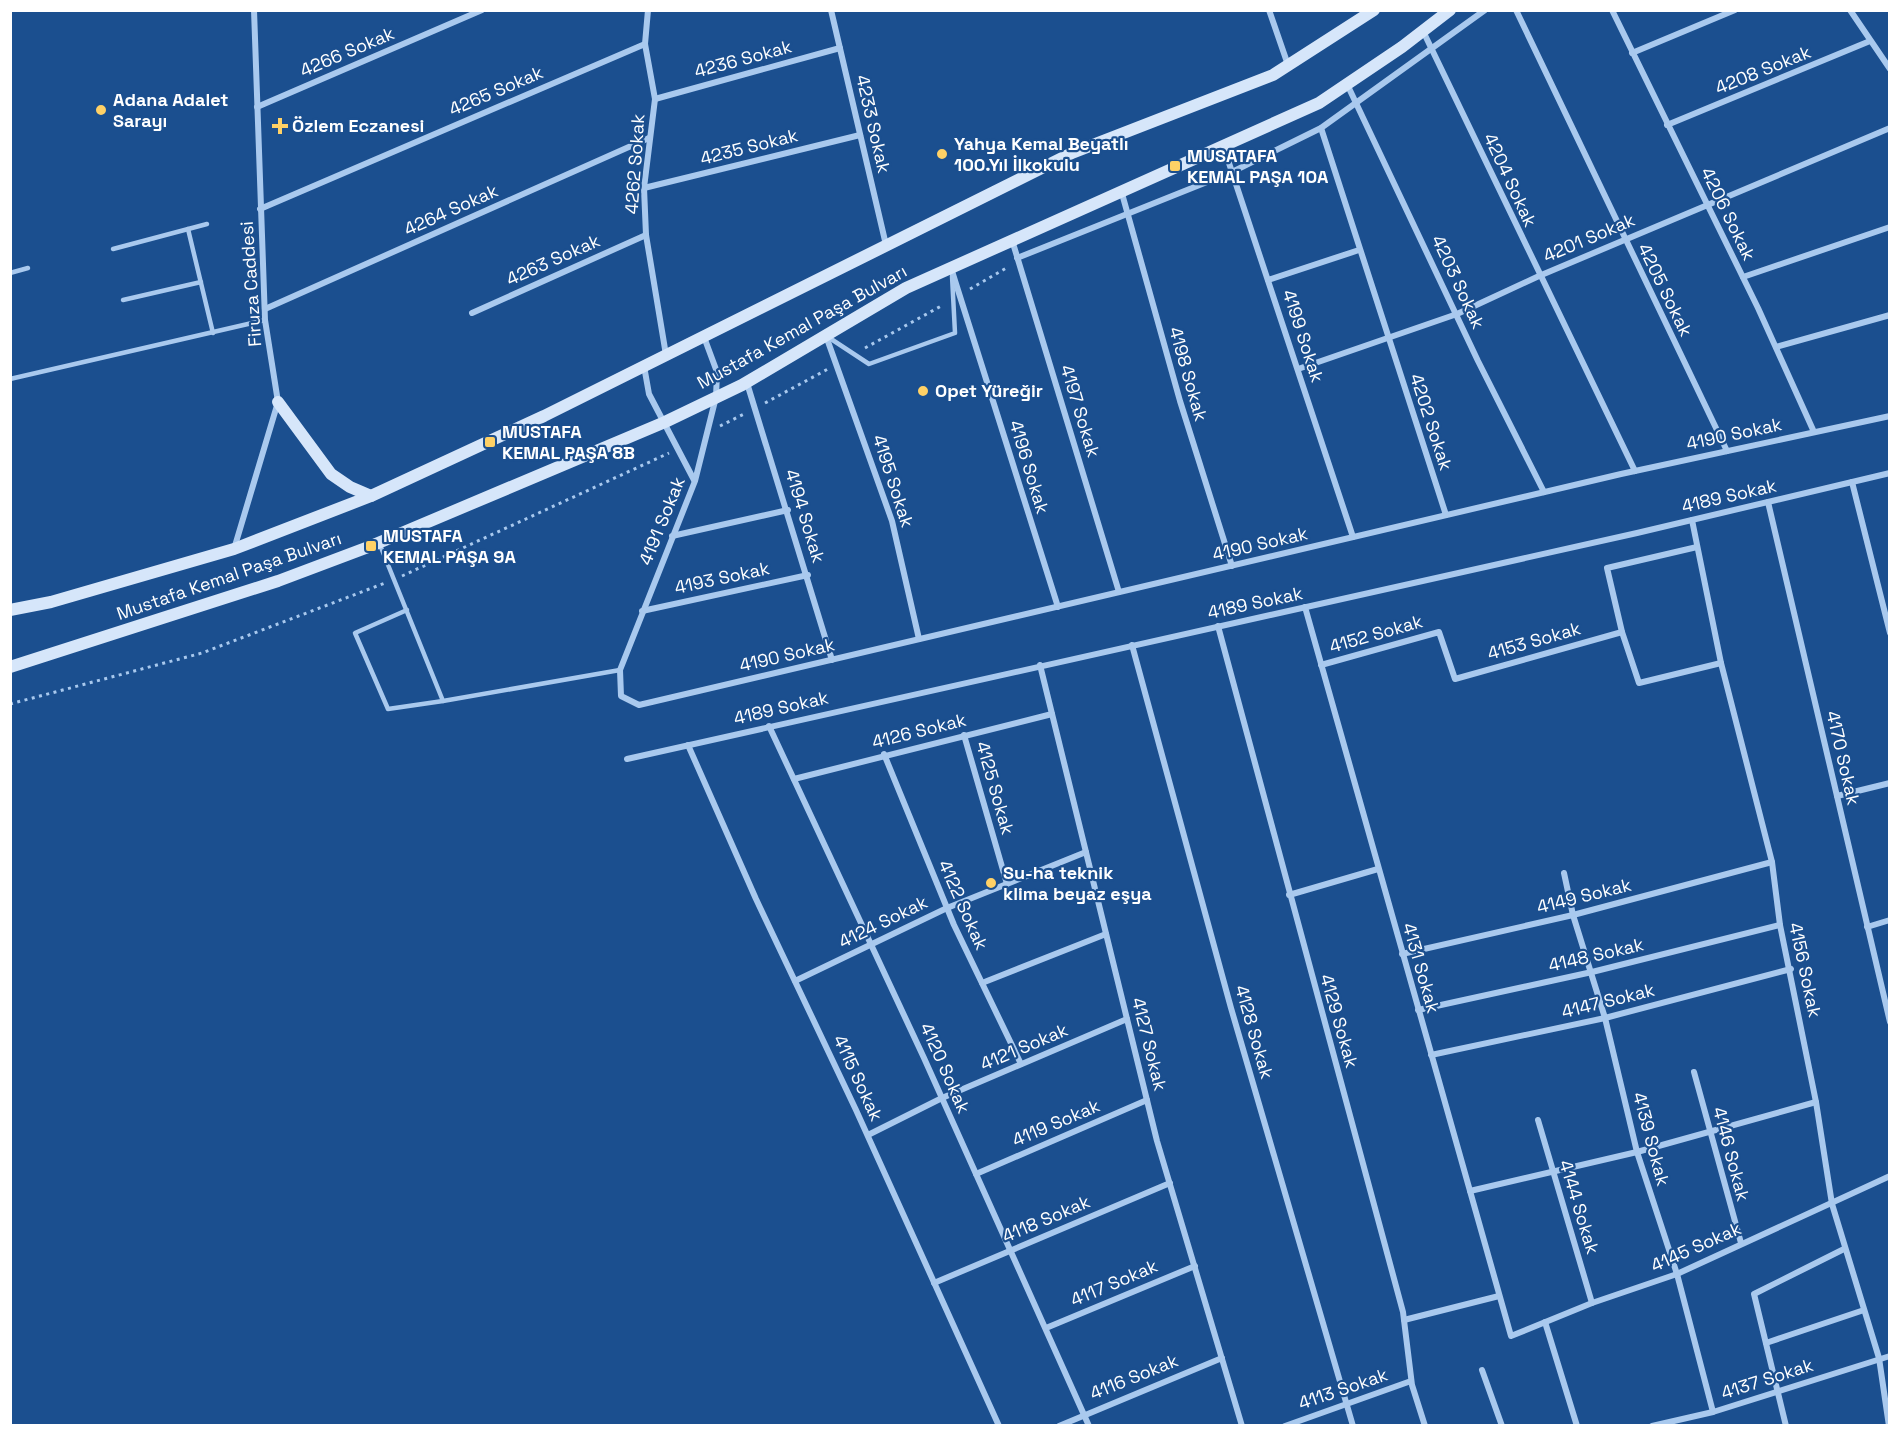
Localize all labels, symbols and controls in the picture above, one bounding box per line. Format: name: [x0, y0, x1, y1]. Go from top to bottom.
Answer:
street label: 4266 Sokak: [296, 21, 398, 82]
street label: 4236 Sokak: [691, 34, 795, 83]
street label: 4208 Sokak: [1712, 40, 1814, 99]
street label: 4265 Sokak: [445, 60, 547, 121]
street label: 4233 Sokak: [851, 73, 896, 176]
place label: Adana Adalet Sarayı: [113, 88, 229, 132]
marker: Adana Adalet Sarayı: [94, 103, 108, 117]
street label: 4262 Sokak: [620, 113, 649, 215]
place label: Özlem Eczanesi: [292, 114, 424, 137]
marker: Özlem Eczanesi: [273, 119, 287, 133]
street label: 4235 Sokak: [698, 123, 800, 170]
street label: 4204 Sokak: [1479, 129, 1542, 231]
place label: Yahya Kemal Beyatlı 100.Yıl İlkokulu: [954, 132, 1129, 176]
place label: MUSATAFA KEMAL PAŞA 10A: [1187, 144, 1329, 188]
marker: Yahya Kemal Beyatlı 100.Yıl İlkokulu: [935, 147, 949, 161]
marker: MUSATAFA KEMAL PAŞA 10A: [1168, 159, 1182, 173]
street label: 4206 Sokak: [1696, 163, 1761, 264]
street label: 4264 Sokak: [400, 178, 502, 241]
street label: 4201 Sokak: [1539, 208, 1638, 267]
street label: Firuza Caddesi: [235, 221, 266, 348]
street label: 4263 Sokak: [502, 229, 604, 290]
street label: 4203 Sokak: [1427, 231, 1490, 333]
street label: 4205 Sokak: [1633, 239, 1698, 340]
street label: Mustafa Kemal Paşa Bulvarı: [693, 259, 911, 394]
street label: 4199 Sokak: [1278, 286, 1329, 386]
street label: 4198 Sokak: [1164, 324, 1213, 424]
street label: 4197 Sokak: [1056, 362, 1106, 460]
street label: 4202 Sokak: [1405, 370, 1458, 474]
place label: Opet Yüreğir: [935, 379, 1043, 402]
marker: Opet Yüreğir: [916, 384, 930, 398]
street label: 4190 Sokak: [1684, 412, 1784, 455]
street label: 4196 Sokak: [1004, 417, 1055, 517]
place label: MUSTAFA KEMAL PAŞA 8B: [502, 420, 635, 464]
street label: 4195 Sokak: [868, 431, 919, 531]
marker: MUSTAFA KEMAL PAŞA 8B: [483, 435, 497, 449]
street label: 4194 Sokak: [780, 466, 831, 566]
street label: 4191 Sokak: [633, 473, 690, 568]
street label: 4189 Sokak: [1679, 473, 1779, 518]
street label: 4190 Sokak: [1210, 521, 1310, 566]
place label: MUSTAFA KEMAL PAŞA 9A: [383, 524, 516, 568]
street label: Mustafa Kemal Paşa Bulvarı: [113, 526, 344, 625]
marker: MUSTAFA KEMAL PAŞA 9A: [364, 539, 378, 553]
street label: 4193 Sokak: [672, 556, 772, 599]
street label: 4189 Sokak: [1205, 581, 1305, 624]
street label: 4152 Sokak: [1326, 609, 1426, 658]
street label: 4153 Sokak: [1484, 616, 1584, 665]
street label: 4190 Sokak: [737, 632, 837, 677]
street label: 4189 Sokak: [731, 685, 831, 730]
street label: 4126 Sokak: [869, 708, 969, 753]
street label: 4170 Sokak: [1821, 708, 1866, 808]
street label: 4125 Sokak: [971, 738, 1020, 838]
street label: 4122 Sokak: [933, 856, 994, 954]
place label: Su-ha teknik klima beyaz eşya: [1003, 861, 1152, 905]
street label: 4149 Sokak: [1534, 873, 1634, 918]
marker: Su-ha teknik klima beyaz eşya: [984, 876, 998, 890]
street label: 4124 Sokak: [835, 890, 931, 953]
street label: 4131 Sokak: [1398, 920, 1445, 1016]
street label: 4156 Sokak: [1784, 920, 1827, 1020]
street label: 4148 Sokak: [1546, 932, 1646, 977]
street label: 4129 Sokak: [1315, 971, 1364, 1071]
street label: 4147 Sokak: [1559, 978, 1657, 1023]
street label: 4128 Sokak: [1230, 982, 1279, 1082]
street label: 4127 Sokak: [1127, 995, 1172, 1093]
street label: 4121 Sokak: [977, 1018, 1071, 1075]
street label: 4120 Sokak: [915, 1019, 976, 1117]
street label: 4115 Sokak: [828, 1031, 889, 1125]
street label: 4139 Sokak: [1628, 1089, 1675, 1189]
street label: 4119 Sokak: [1008, 1094, 1103, 1151]
street label: 4146 Sokak: [1708, 1104, 1755, 1204]
street label: 4144 Sokak: [1554, 1157, 1605, 1257]
street label: 4118 Sokak: [998, 1190, 1094, 1247]
street label: 4145 Sokak: [1647, 1216, 1745, 1277]
street label: 4117 Sokak: [1067, 1254, 1161, 1311]
street label: 4116 Sokak: [1086, 1348, 1182, 1405]
street label: 4137 Sokak: [1718, 1353, 1816, 1404]
street label: 4113 Sokak: [1295, 1362, 1391, 1415]

